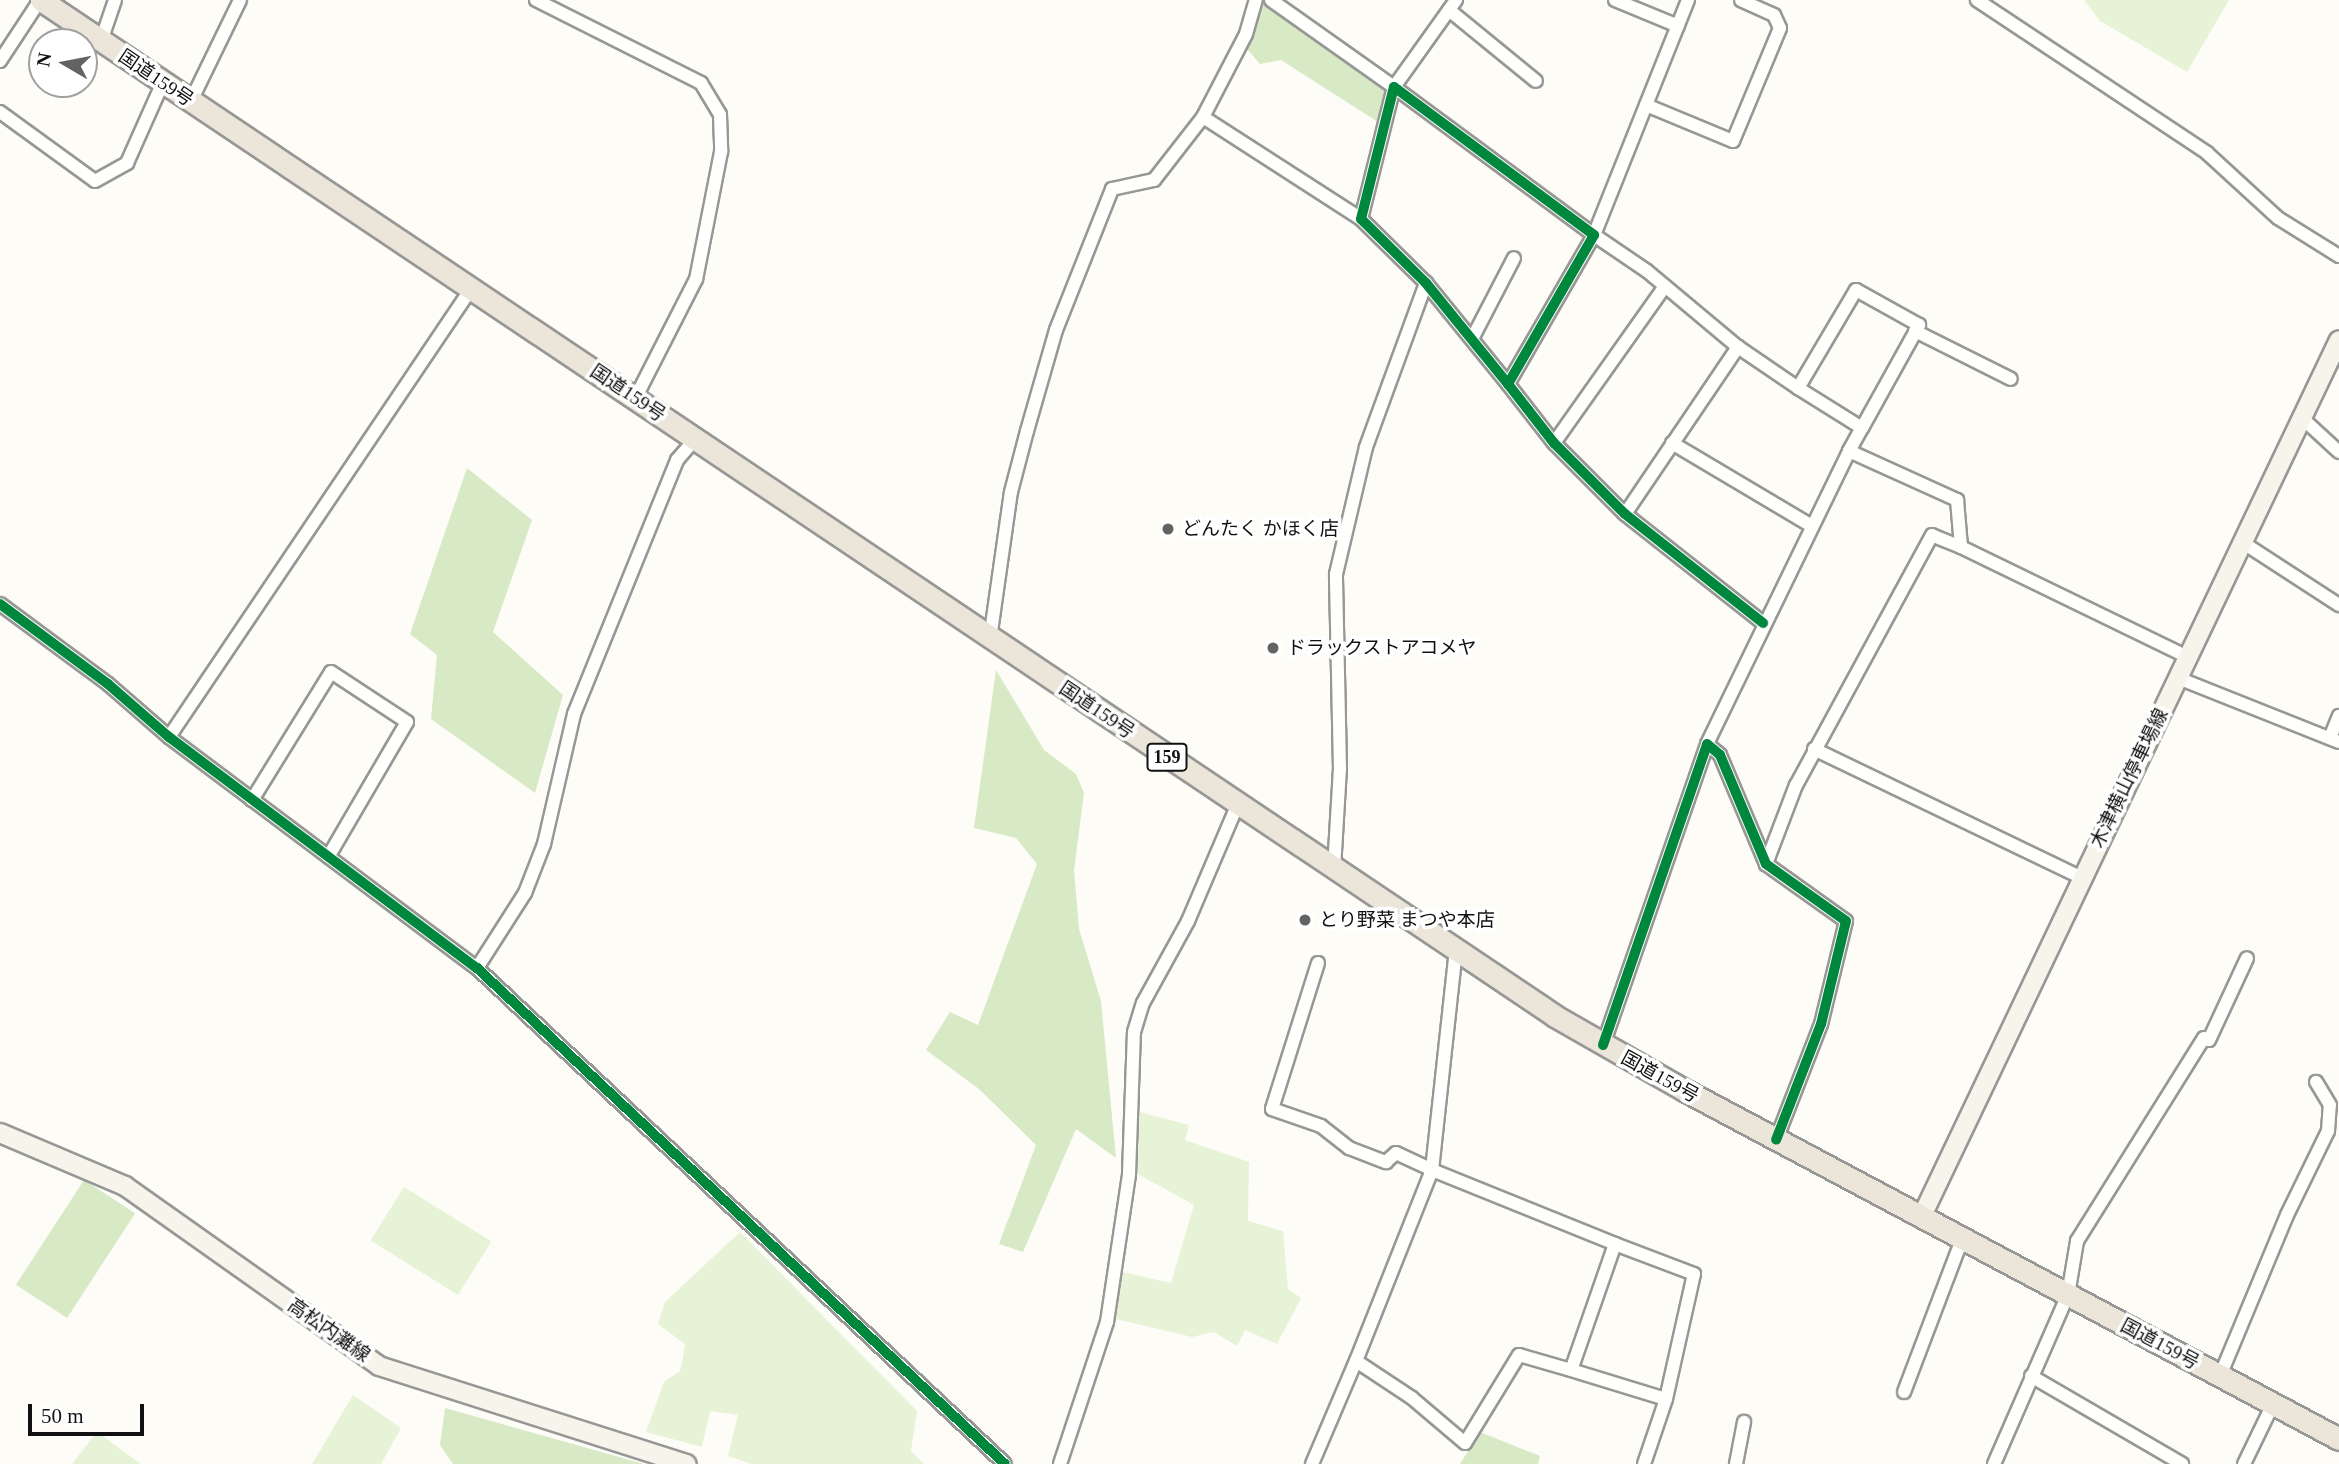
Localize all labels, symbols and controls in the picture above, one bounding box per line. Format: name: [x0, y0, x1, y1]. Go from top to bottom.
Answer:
north arrow: [28, 28, 98, 98]
street label: 国道159号: [114, 45, 198, 111]
text: N: [32, 51, 55, 68]
street label: 国道159号: [586, 360, 670, 426]
place label: どんたく かほく店: [1182, 518, 1339, 540]
marker: どんたく かほく店: [1160, 521, 1176, 537]
place label: ドラックストアコメヤ: [1287, 637, 1477, 659]
marker: ドラックストアコメヤ: [1265, 640, 1281, 656]
street label: 国道159号: [1055, 677, 1139, 743]
street label: 木津横山停車場線: [2085, 705, 2173, 851]
road number: 159: [1146, 742, 1188, 772]
place label: とり野菜 まつや本店: [1319, 909, 1495, 931]
marker: とり野菜 まつや本店: [1297, 912, 1313, 928]
street label: 国道159号: [1617, 1046, 1703, 1108]
street label: 高松内灘線: [284, 1293, 374, 1367]
street label: 国道159号: [2117, 1314, 2203, 1374]
scale bar: [32, 1390, 147, 1434]
text: 50 m: [41, 1404, 84, 1428]

